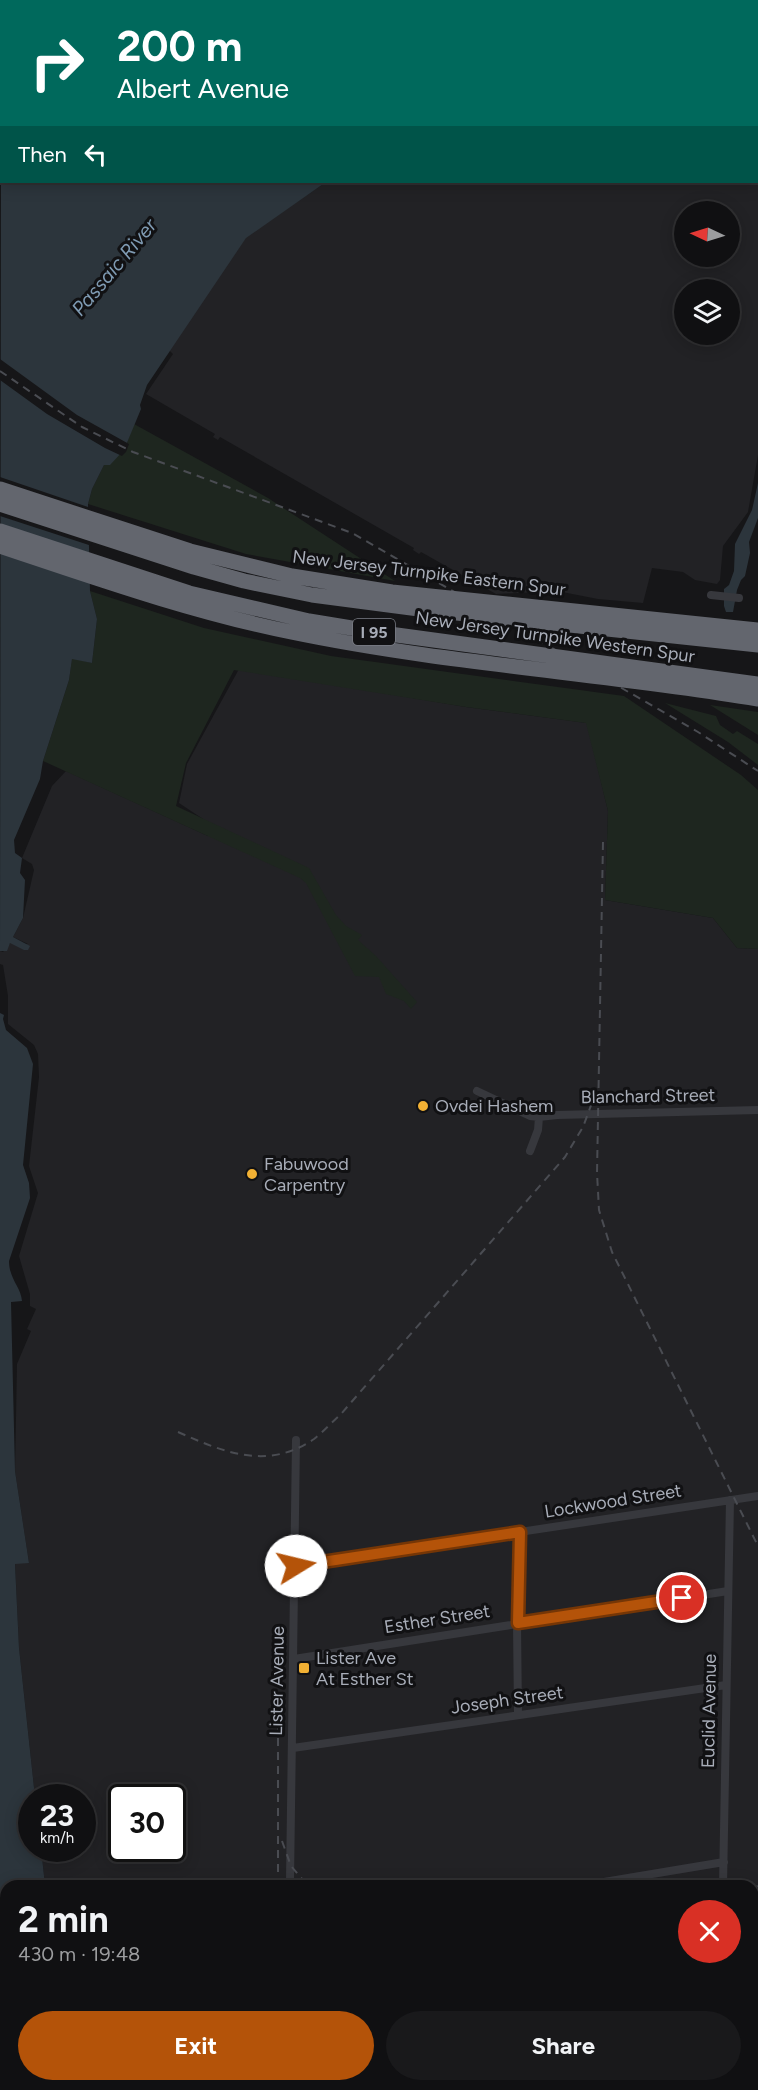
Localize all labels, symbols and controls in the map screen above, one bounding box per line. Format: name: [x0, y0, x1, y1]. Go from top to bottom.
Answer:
text: 200 m: [117, 21, 242, 72]
icon: right: [18, 24, 96, 102]
text: Albert Avenue: [117, 72, 289, 105]
icon: left: [79, 138, 112, 171]
text: Then: [18, 141, 67, 168]
north arrow: [674, 201, 740, 267]
map controls: [674, 201, 740, 345]
water label: Passaic River: [66, 213, 162, 320]
button: layers: [674, 279, 740, 345]
street label: New Jersey Turnpike Eastern Spur: [291, 545, 567, 601]
street label: New Jersey Turnpike Western Spur: [414, 606, 696, 668]
road number: I 95: [353, 619, 395, 645]
street label: Blanchard Street: [581, 1084, 716, 1108]
place label: Ovdei Hashem: [435, 1095, 553, 1117]
marker: Ovdei Hashem: [416, 1099, 430, 1113]
place label: Fabuwood Carpentry: [264, 1153, 349, 1196]
marker: Fabuwood Carpentry: [245, 1167, 259, 1181]
street label: Lockwood Street: [543, 1479, 683, 1523]
position arrow: [264, 1534, 328, 1598]
pin: [656, 1572, 707, 1623]
icon: arrive: [665, 1581, 698, 1614]
street label: Esther Street: [383, 1600, 492, 1638]
street label: Lister Avenue: [265, 1626, 289, 1736]
place label: Lister Ave At Esther St: [316, 1647, 414, 1690]
street label: Euclid Avenue: [697, 1653, 721, 1768]
marker: Lister Ave At Esther St: [297, 1661, 311, 1675]
street label: Joseph Street: [449, 1681, 565, 1719]
speed limit sign: 30: [108, 1784, 186, 1862]
text: 23: [40, 1797, 74, 1834]
text: km/h: [40, 1829, 74, 1847]
text: 2 min: [18, 1898, 109, 1941]
button: close: [678, 1900, 741, 1963]
text: 430 m · 19:48: [18, 1942, 140, 1966]
button: Exit: [18, 2011, 374, 2080]
button: Share: [386, 2011, 741, 2080]

